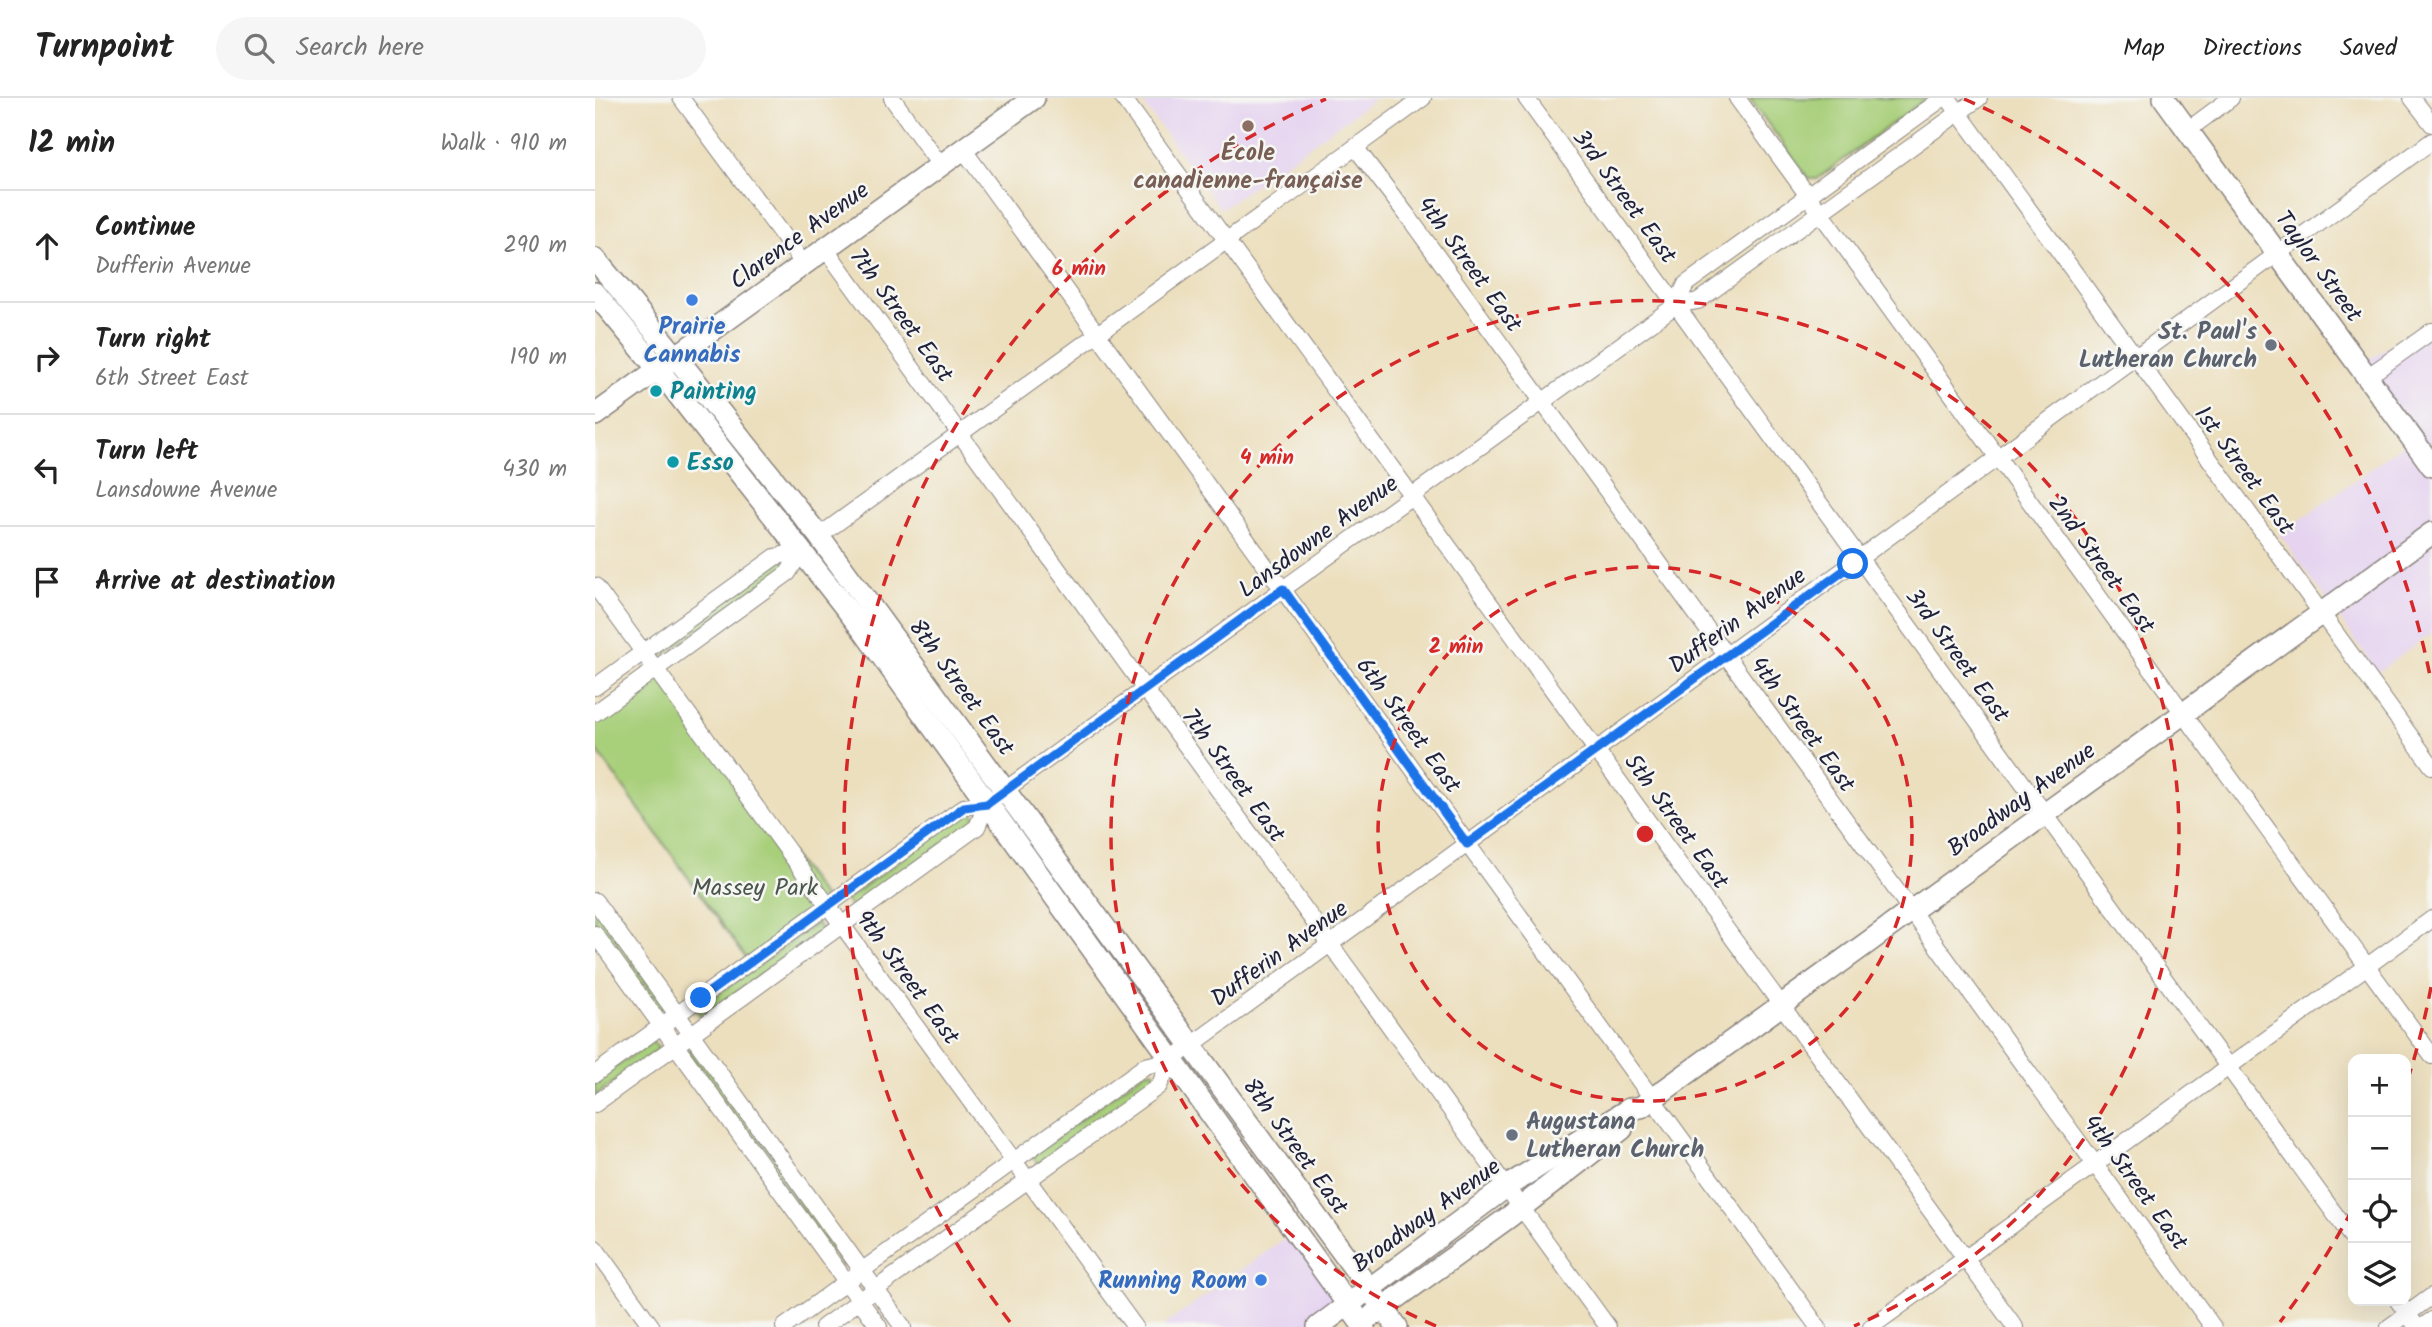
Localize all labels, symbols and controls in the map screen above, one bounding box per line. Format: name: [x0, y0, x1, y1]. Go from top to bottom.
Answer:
search box: [216, 17, 706, 80]
text: Turnpoint: [35, 22, 174, 75]
text: Search here: [296, 27, 424, 69]
icon: search: [240, 29, 278, 67]
text: Map: [2123, 29, 2165, 68]
text: Directions: [2203, 29, 2302, 68]
text: Saved: [2340, 29, 2397, 68]
marker: École canadienne-française: [1240, 118, 1256, 134]
text: 12 min: [28, 120, 115, 168]
street label: 3rd Street East: [1561, 121, 1687, 273]
text: Walk · 910 m: [440, 126, 567, 162]
place label: École canadienne-française: [1133, 134, 1363, 201]
street label: Clarence Avenue: [722, 172, 878, 300]
street label: 4th Street East: [1406, 189, 1532, 342]
street label: Taylor Street: [2264, 203, 2372, 332]
text: Continue: [95, 207, 196, 249]
icon: ahead: [28, 227, 66, 265]
text: 290 m: [503, 228, 567, 264]
street label: 7th Street East: [839, 240, 963, 392]
text: Dufferin Avenue: [95, 249, 251, 285]
text: 6 min: [1052, 253, 1106, 286]
marker: Prairie Cannabis: [684, 292, 700, 308]
place label: Prairie Cannabis: [644, 308, 740, 375]
place label: St. Paul's Lutheran Church: [2079, 313, 2257, 380]
text: Turn right: [95, 319, 211, 361]
marker: St. Paul's Lutheran Church: [2263, 337, 2279, 353]
icon: right: [28, 339, 66, 377]
text: 190 m: [510, 340, 567, 376]
text: 6th Street East: [95, 361, 249, 397]
place label: Painting: [670, 373, 757, 412]
marker: Painting: [648, 383, 664, 399]
street label: 1st Street East: [2183, 398, 2305, 544]
text: Turn left: [95, 431, 198, 473]
text: 4 min: [1240, 442, 1294, 475]
place label: Esso: [687, 444, 734, 483]
icon: left: [28, 451, 66, 489]
text: 430 m: [502, 452, 567, 488]
marker: Esso: [665, 454, 681, 470]
street label: Lansdowne Avenue: [1230, 465, 1407, 609]
text: Lansdowne Avenue: [95, 473, 277, 509]
street label: 2nd Street East: [2037, 487, 2165, 643]
route start: [1837, 548, 1868, 579]
street label: Dufferin Avenue: [1661, 558, 1815, 685]
text: Arrive at destination: [95, 561, 335, 603]
icon: arrive: [28, 563, 66, 601]
street label: 3rd Street East: [1894, 580, 2020, 732]
street label: 8th Street East: [898, 611, 1024, 765]
text: 2 min: [1429, 631, 1483, 664]
street label: 4th Street East: [1739, 649, 1865, 802]
street label: 6th Street East: [1345, 650, 1471, 803]
street label: 7th Street East: [1171, 700, 1295, 852]
street label: Broadway Avenue: [1939, 733, 2105, 868]
street label: 5th Street East: [1613, 746, 1739, 899]
centre of rings: [1633, 822, 1657, 846]
park label: Massey Park: [692, 869, 819, 908]
street label: Dufferin Avenue: [1203, 891, 1357, 1018]
street label: 9th Street East: [844, 902, 970, 1054]
route end: [685, 982, 716, 1013]
map controls: [2348, 1054, 2411, 1306]
button: +: [2348, 1054, 2411, 1117]
street label: 8th Street East: [1232, 1070, 1358, 1224]
place label: Augustana Lutheran Church: [1526, 1103, 1704, 1170]
street label: 4th Street East: [2072, 1107, 2198, 1260]
button: −: [2348, 1117, 2411, 1180]
marker: Augustana Lutheran Church: [1504, 1127, 1520, 1143]
street label: Broadway Avenue: [1344, 1149, 1510, 1284]
button: locate: [2348, 1180, 2411, 1243]
button: layers: [2348, 1243, 2411, 1306]
place label: Running Room: [1098, 1262, 1247, 1301]
marker: Running Room: [1253, 1272, 1269, 1288]

